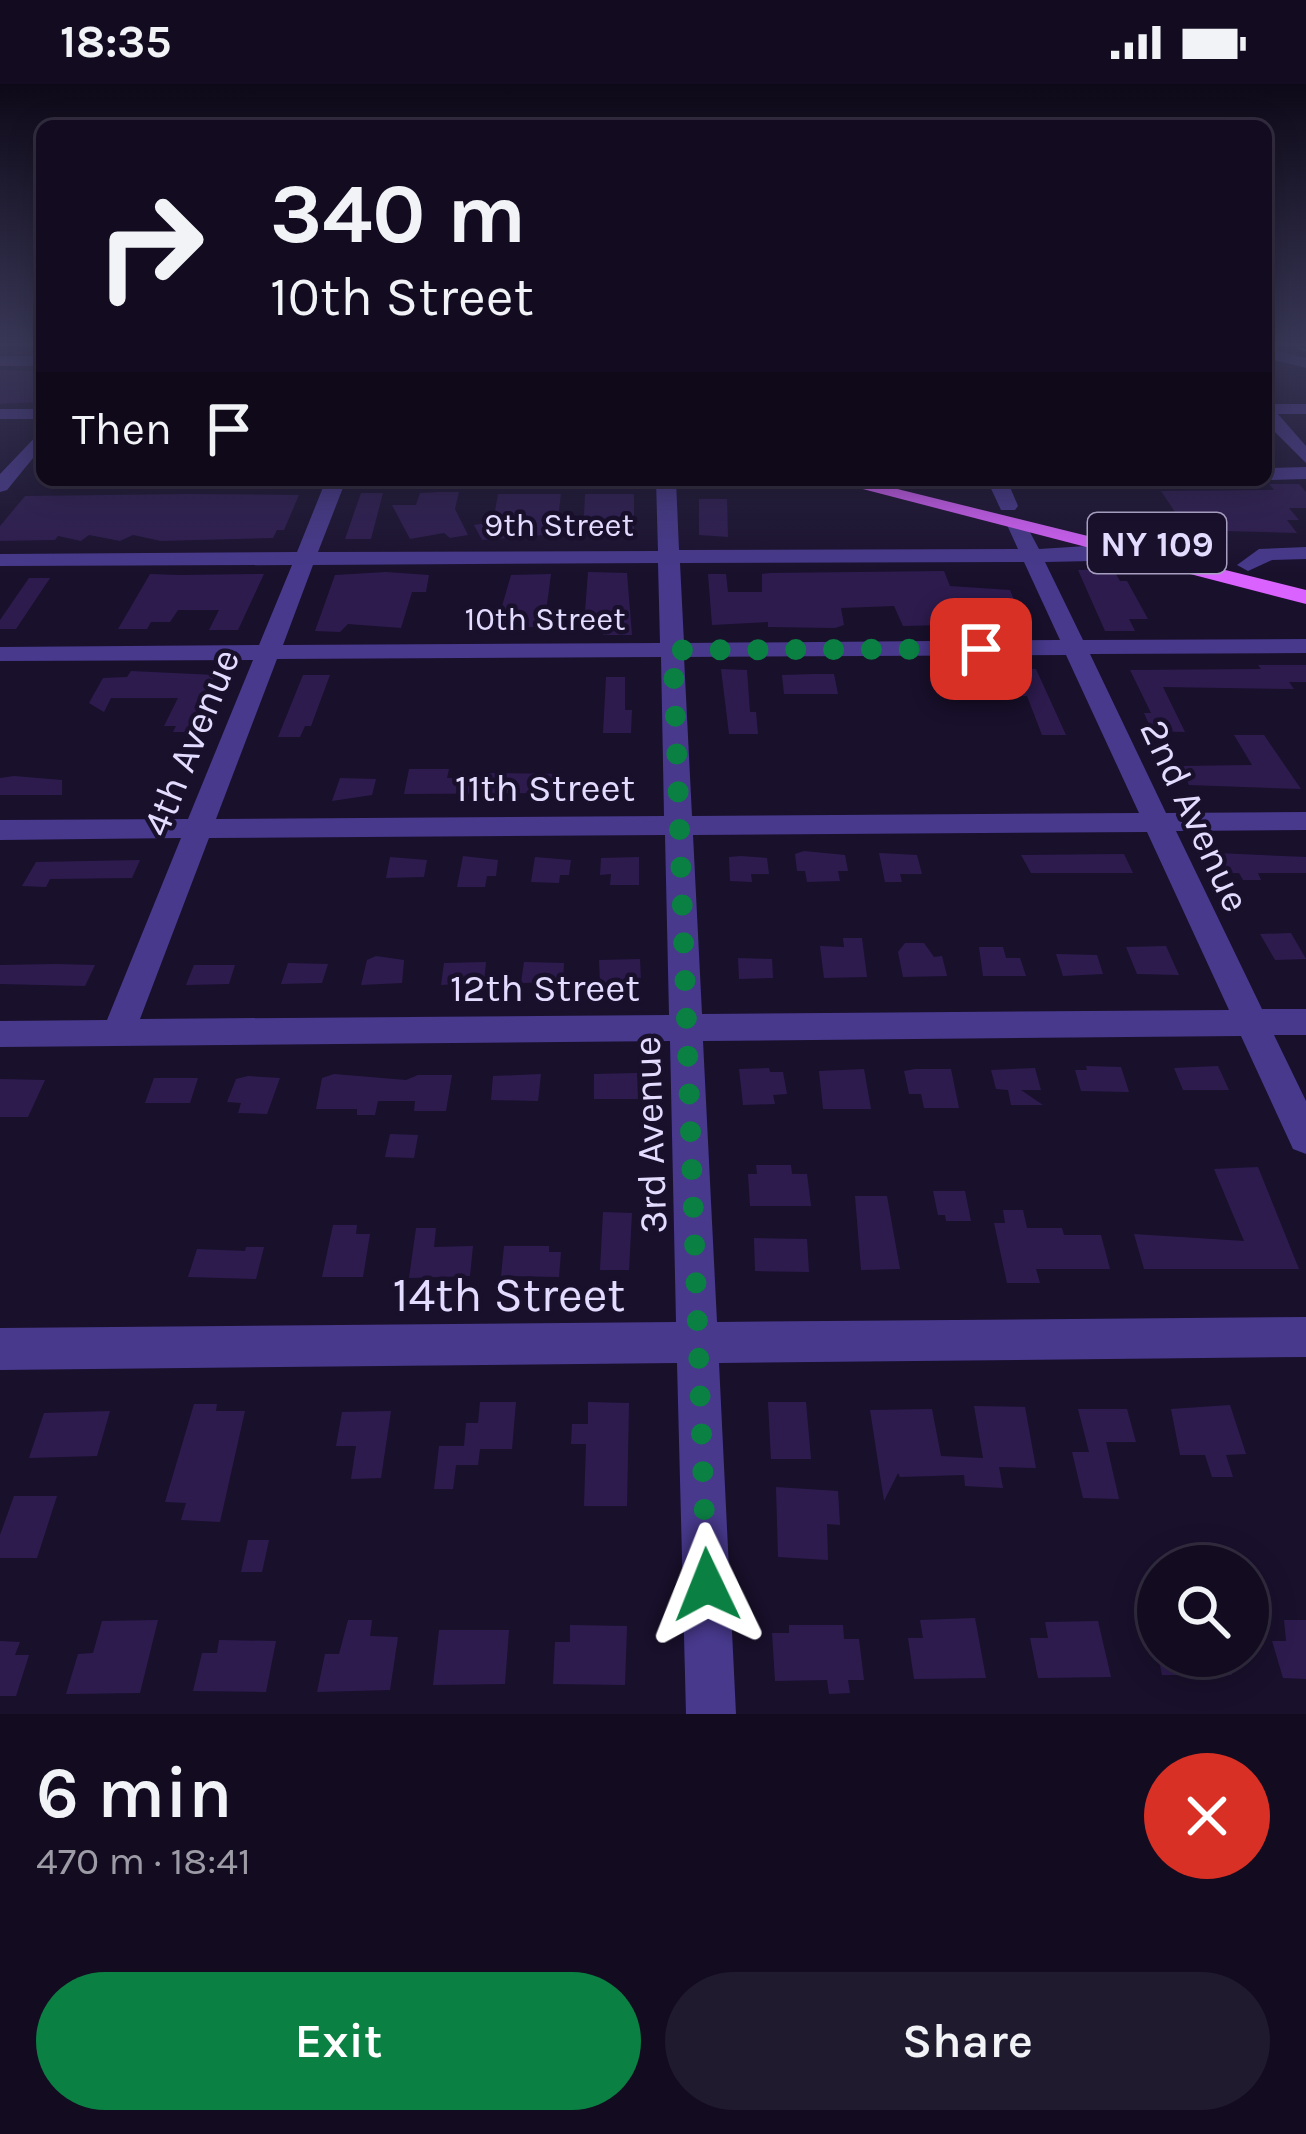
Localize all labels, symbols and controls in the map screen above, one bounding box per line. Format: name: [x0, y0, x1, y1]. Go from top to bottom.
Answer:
text: 18:35: [60, 16, 171, 68]
text: 340 m: [270, 165, 526, 263]
icon: right: [72, 168, 228, 324]
text: 10th Street: [270, 265, 534, 329]
icon: arrive: [196, 396, 262, 462]
text: Then: [72, 403, 172, 455]
street label: 9th Street: [484, 506, 634, 544]
road number: NY 109: [1088, 513, 1226, 573]
pin: [930, 598, 1032, 700]
street label: 10th Street: [464, 600, 626, 638]
icon: arrive: [948, 616, 1014, 682]
street label: 4th Avenue: [133, 642, 249, 843]
street label: 2nd Avenue: [1131, 712, 1260, 919]
street label: 11th Street: [455, 765, 635, 811]
street label: 12th Street: [450, 965, 640, 1011]
street label: 3rd Avenue: [624, 1035, 676, 1235]
street label: 14th Street: [393, 1267, 625, 1323]
position arrow: [644, 1522, 770, 1648]
map controls: [1137, 1545, 1269, 1677]
button: search: [1137, 1545, 1269, 1677]
text: 6 min: [36, 1751, 232, 1835]
button: close: [1144, 1753, 1270, 1879]
text: 470 m · 18:41: [36, 1838, 251, 1884]
button: Exit: [36, 1972, 641, 2110]
button: Share: [665, 1972, 1270, 2110]

